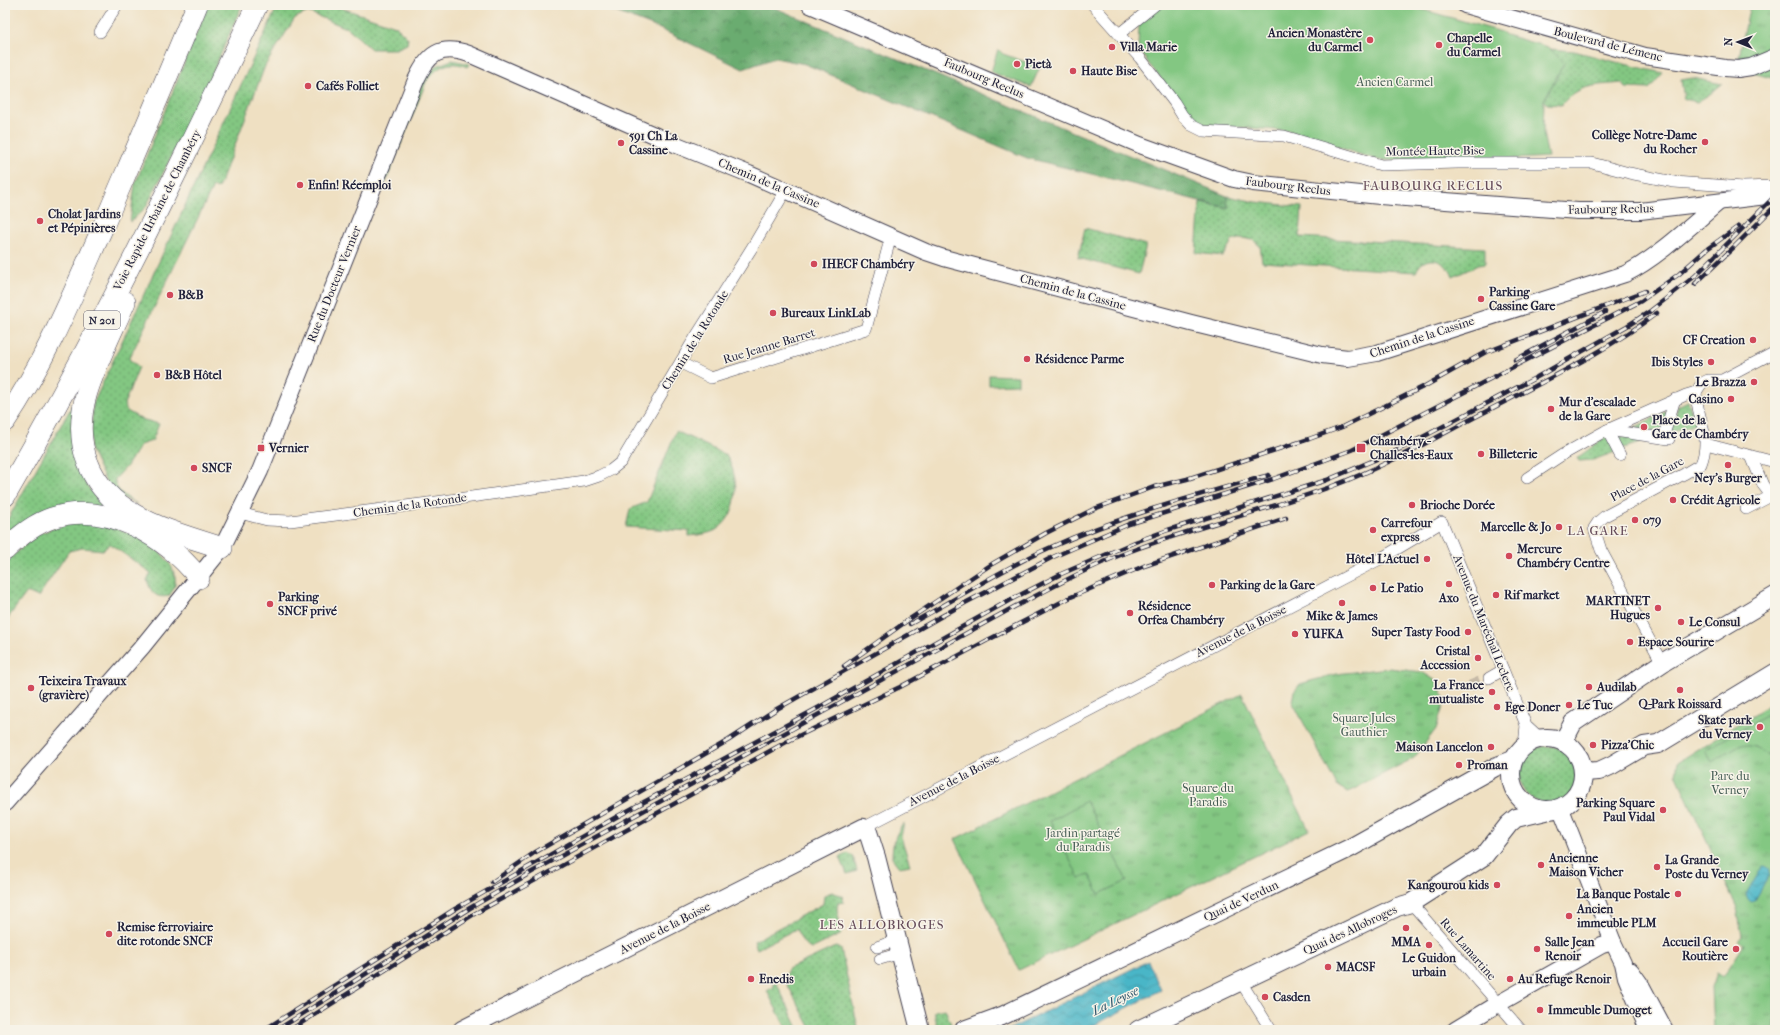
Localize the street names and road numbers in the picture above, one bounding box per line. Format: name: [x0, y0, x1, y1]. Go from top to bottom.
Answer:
street label: Boulevard de Lémenc: [1552, 24, 1664, 64]
street label: Faubourg Reclus: [942, 55, 1027, 101]
street label: Voie Rapide Urbaine de Chambéry: [110, 127, 204, 294]
street label: Montée Haute Bise: [1386, 143, 1485, 159]
street label: Chemin de la Cassine: [716, 155, 822, 211]
street label: Faubourg Reclus: [1245, 174, 1332, 198]
street label: Faubourg Reclus: [1568, 201, 1655, 217]
street label: Rue du Docteur Vernier: [304, 223, 364, 344]
street label: Chemin de la Cassine: [1018, 271, 1128, 313]
street label: Chemin de la Rotonde: [659, 288, 731, 392]
road number: N 201: [84, 311, 120, 329]
street label: Chemin de la Cassine: [1368, 313, 1476, 361]
street label: Rue Jeanne Barret: [721, 325, 817, 367]
street label: Place de la Gare: [1608, 454, 1686, 504]
street label: Chemin de la Rotonde: [352, 490, 468, 520]
street label: Avenue du Maréchal Leclerc: [1450, 552, 1518, 693]
street label: Avenue de la Boisse: [1192, 602, 1289, 660]
street label: Avenue de la Boisse: [905, 751, 1002, 809]
street label: Quai de Verdun: [1201, 878, 1281, 924]
street label: Avenue de la Boisse: [616, 899, 713, 957]
street label: Quai des Allobroges: [1301, 902, 1400, 958]
street label: Rue Lamartine: [1437, 915, 1499, 983]

